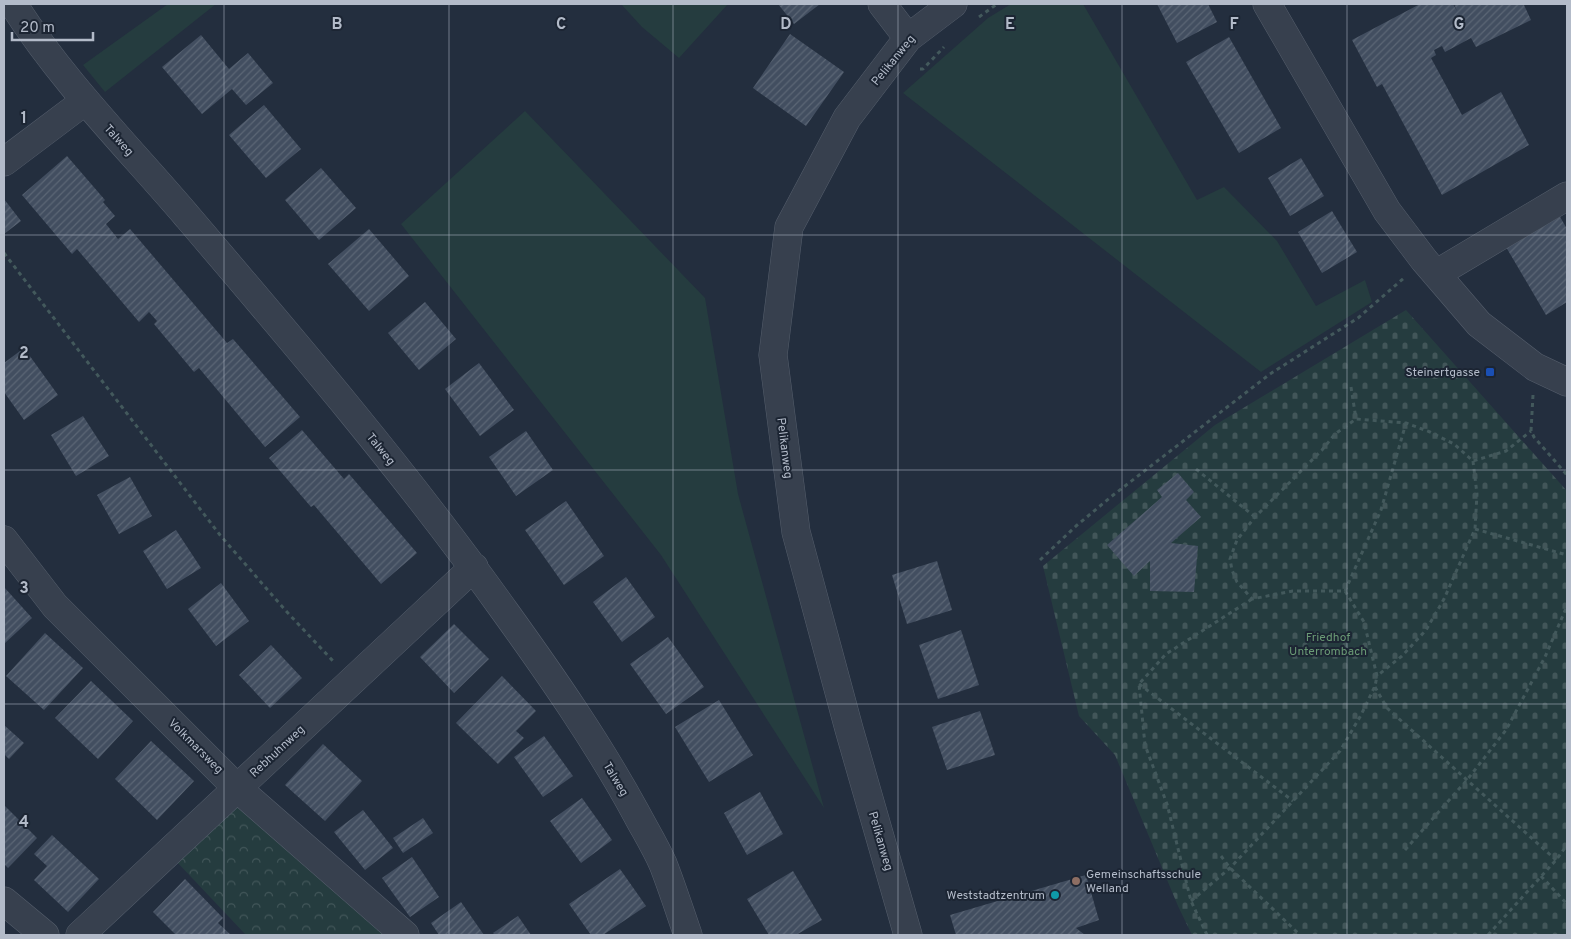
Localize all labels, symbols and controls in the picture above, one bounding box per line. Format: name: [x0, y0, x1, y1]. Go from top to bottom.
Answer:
scale bar: [12, 10, 94, 42]
text: B: [331, 15, 343, 35]
text: C: [556, 15, 566, 35]
text: D: [780, 15, 792, 35]
text: E: [1005, 15, 1015, 35]
text: F: [1229, 15, 1239, 35]
text: G: [1454, 15, 1464, 35]
text: 20 m: [20, 19, 55, 38]
street label: Pelikanweg: [868, 32, 919, 89]
text: 1: [21, 109, 27, 129]
street label: Talweg: [100, 121, 137, 160]
text: 2: [19, 344, 29, 364]
place label: Steinertgasse: [1405, 365, 1480, 381]
marker: Steinertgasse: [1484, 366, 1496, 378]
street label: Pelikanweg: [772, 417, 796, 480]
street label: Talweg: [362, 430, 398, 469]
text: 3: [19, 579, 29, 599]
park label: Friedhof Unterrombach: [1289, 630, 1367, 660]
street label: Volkmarsweg: [164, 716, 226, 778]
street label: Rebhuhnweg: [247, 722, 309, 781]
street label: Talweg: [599, 759, 632, 800]
street label: Pelikanweg: [864, 810, 896, 873]
text: 4: [19, 813, 29, 833]
place label: Gemeinschaftsschule Welland: [1086, 867, 1201, 897]
marker: Gemeinschaftsschule Welland: [1070, 875, 1082, 887]
place label: Weststadtzentrum: [947, 888, 1045, 904]
marker: Weststadtzentrum: [1049, 889, 1061, 901]

